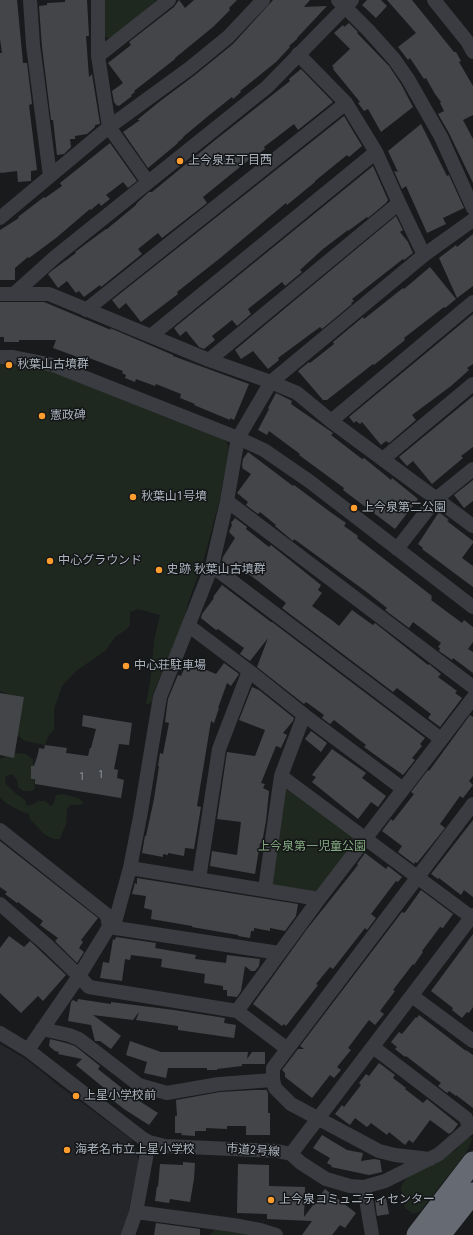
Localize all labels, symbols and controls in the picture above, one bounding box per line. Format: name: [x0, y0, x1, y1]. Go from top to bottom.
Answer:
place label: 上今泉五丁目西: [188, 154, 272, 168]
marker: 上今泉五丁目西: [175, 156, 185, 166]
place label: 秋葉山古墳群: [17, 358, 89, 372]
marker: 秋葉山古墳群: [4, 360, 14, 370]
place label: 憲政碑: [50, 409, 86, 423]
marker: 憲政碑: [37, 411, 47, 421]
place label: 秋葉山1号墳: [141, 490, 207, 504]
marker: 秋葉山1号墳: [128, 492, 138, 502]
place label: 上今泉第二公園: [362, 501, 446, 515]
marker: 上今泉第二公園: [349, 503, 359, 513]
place label: 中心グラウンド: [58, 554, 142, 568]
marker: 中心グラウンド: [45, 556, 55, 566]
place label: 史跡 秋葉山古墳群: [167, 563, 266, 577]
marker: 史跡 秋葉山古墳群: [154, 565, 164, 575]
place label: 中心荘駐車場: [134, 659, 206, 673]
marker: 中心荘駐車場: [121, 661, 131, 671]
house number: 1: [99, 769, 103, 781]
house number: 1: [80, 771, 84, 783]
park label: 上今泉第一児童公園: [258, 840, 366, 854]
place label: 上星小学校前: [84, 1089, 156, 1103]
marker: 上星小学校前: [71, 1091, 81, 1101]
street label: 市道2号線: [226, 1142, 280, 1160]
place label: 海老名市立上星小学校: [75, 1143, 195, 1157]
marker: 海老名市立上星小学校: [62, 1145, 72, 1155]
place label: 上今泉コミュニティセンター: [279, 1193, 435, 1207]
marker: 上今泉コミュニティセンター: [266, 1195, 276, 1205]

